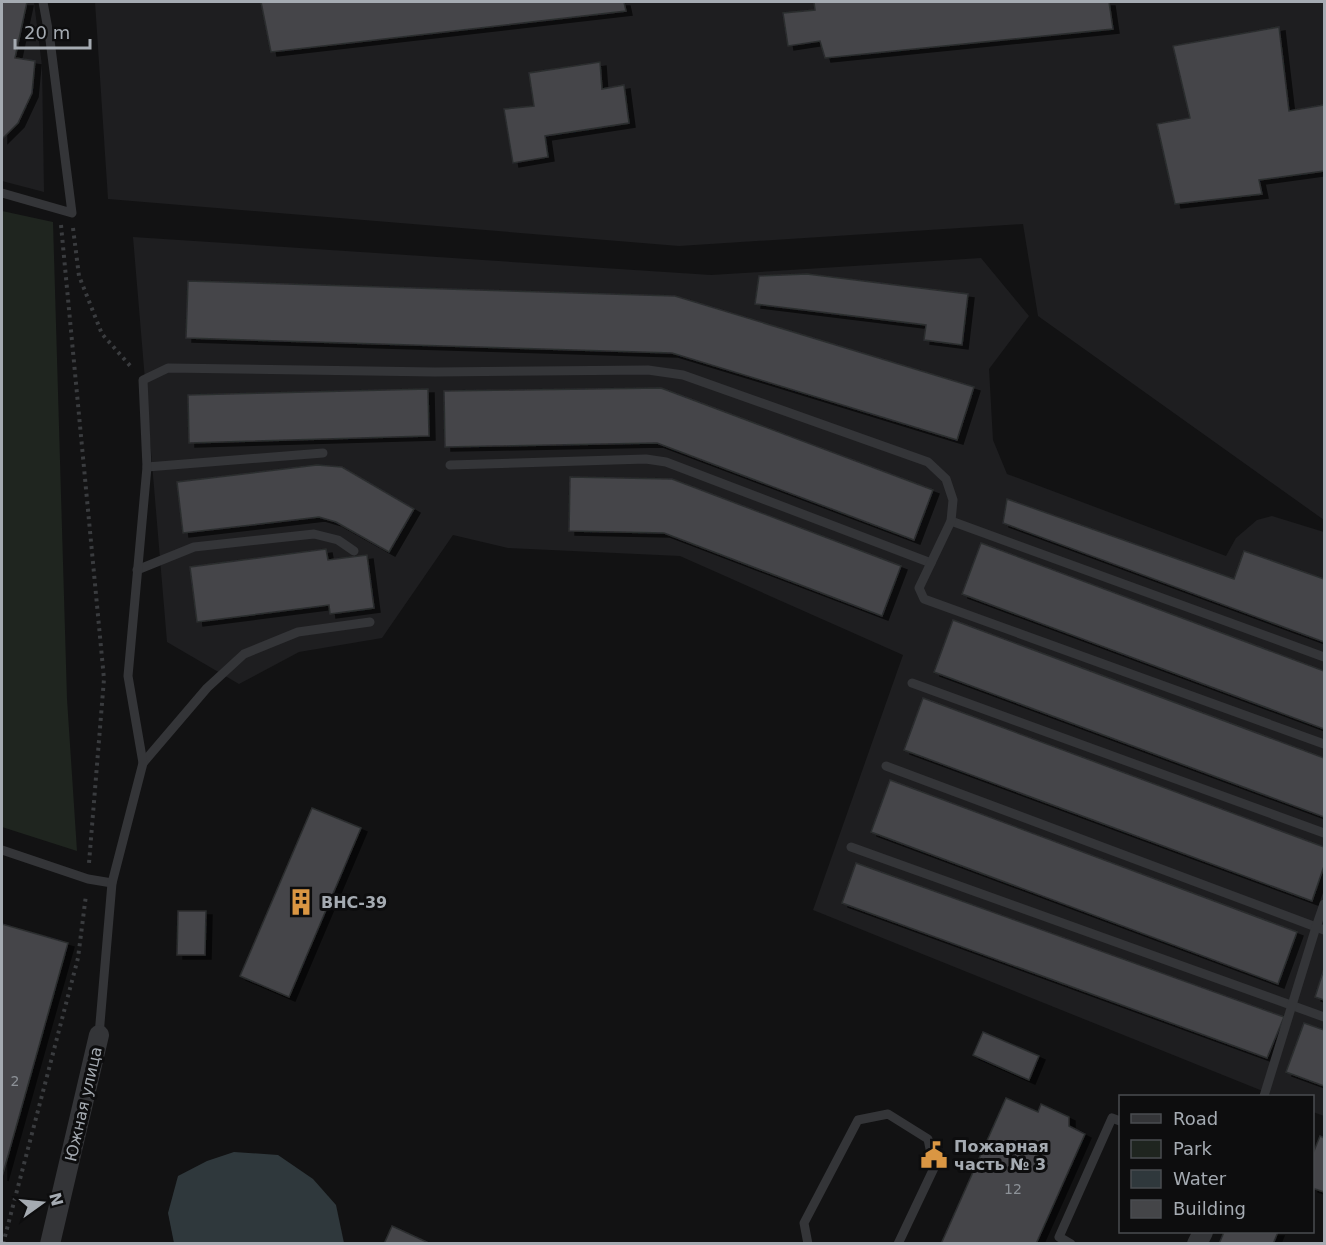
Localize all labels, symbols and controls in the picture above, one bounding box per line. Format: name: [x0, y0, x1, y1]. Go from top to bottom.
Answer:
scale bar: [15, 12, 90, 50]
text: 20 m: [24, 22, 70, 43]
building icon: ВНС-39: [286, 887, 316, 917]
place label: ВНС-39: [321, 893, 387, 912]
street label: Южная улица: [61, 1045, 106, 1163]
house number: 2: [11, 1073, 19, 1089]
legend: [1119, 1095, 1314, 1233]
text: Road: [1173, 1108, 1218, 1129]
place label: Пожарная часть № 3: [954, 1137, 1049, 1174]
text: Park: [1173, 1138, 1212, 1159]
public building icon: Пожарная часть № 3: [919, 1140, 949, 1170]
text: Water: [1173, 1168, 1227, 1189]
north arrow: [12, 1173, 72, 1233]
house number: 12: [1004, 1181, 1022, 1197]
text: N: [45, 1190, 67, 1208]
text: Building: [1173, 1198, 1246, 1219]

